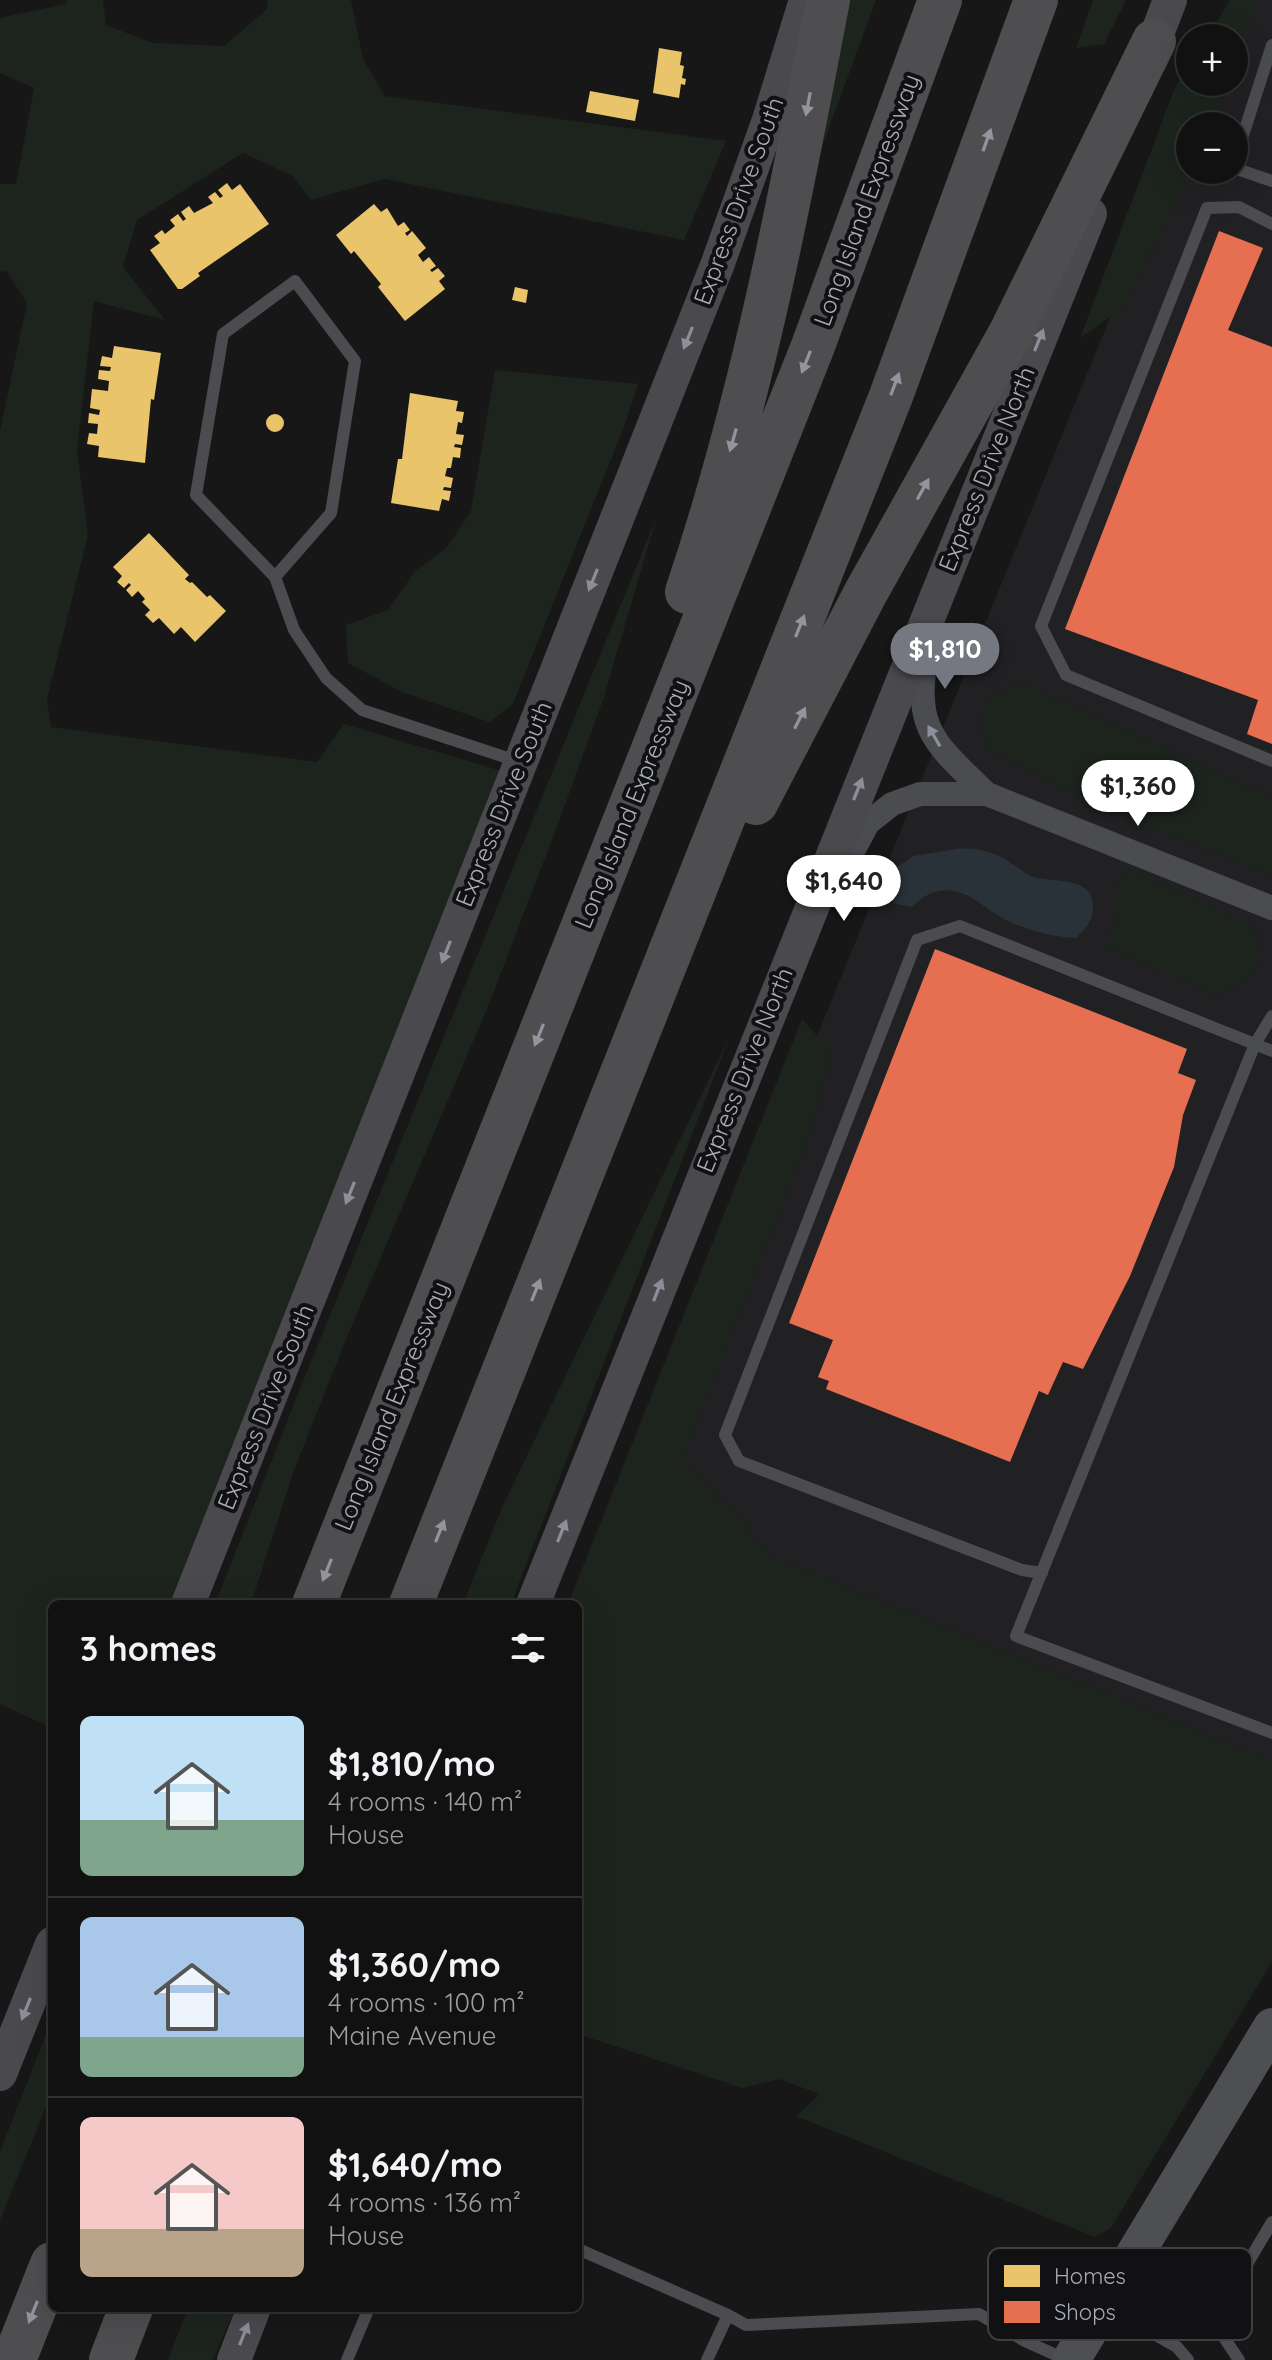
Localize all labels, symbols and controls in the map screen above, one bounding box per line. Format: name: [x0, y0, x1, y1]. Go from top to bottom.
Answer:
map controls: [1176, 24, 1248, 184]
button: +: [1176, 24, 1248, 96]
street label: Long Island Expressway: [807, 70, 926, 330]
one-way arrow: [802, 92, 814, 117]
street label: Express Drive South: [687, 93, 790, 309]
button: −: [1176, 112, 1248, 184]
one-way arrow: [981, 128, 993, 152]
one-way arrow: [682, 326, 695, 350]
one-way arrow: [1033, 328, 1046, 352]
one-way arrow: [799, 350, 812, 374]
street label: Express Drive North: [931, 362, 1041, 576]
one-way arrow: [889, 372, 902, 396]
one-way arrow: [727, 427, 739, 452]
one-way arrow: [916, 477, 930, 500]
one-way arrow: [586, 568, 599, 592]
one-way arrow: [794, 614, 807, 638]
pin: $1,810: [880, 623, 1010, 691]
text: $1,810: [908, 632, 982, 665]
street label: Long Island Expressway: [567, 675, 695, 932]
street label: Express Drive South: [448, 697, 558, 911]
one-way arrow: [793, 706, 807, 729]
one-way arrow: [927, 725, 941, 747]
pin: $1,360: [1073, 760, 1203, 828]
text: $1,360: [1099, 769, 1177, 802]
one-way arrow: [852, 777, 865, 801]
pin: $1,640: [779, 855, 909, 923]
text: $1,640: [805, 864, 883, 897]
one-way arrow: [439, 940, 452, 964]
street label: Express Drive North: [689, 963, 799, 1177]
one-way arrow: [532, 1023, 545, 1047]
one-way arrow: [343, 1182, 356, 1206]
street label: Long Island Expressway: [327, 1277, 455, 1534]
one-way arrow: [530, 1278, 543, 1302]
one-way arrow: [651, 1278, 664, 1302]
street label: Express Drive South: [210, 1300, 320, 1514]
one-way arrow: [434, 1519, 447, 1543]
one-way arrow: [556, 1519, 569, 1543]
one-way arrow: [320, 1558, 333, 1582]
icon: filters: [506, 1626, 550, 1670]
text: 3 homes: [80, 1627, 217, 1670]
text: $1,810/mo: [328, 1742, 495, 1785]
icon: home: [144, 1748, 240, 1844]
text: 4 rooms · 140 m²: [328, 1785, 522, 1818]
text: House: [328, 1818, 404, 1851]
text: $1,360/mo: [328, 1943, 501, 1986]
icon: home: [144, 1949, 240, 2045]
text: 4 rooms · 100 m²: [328, 1986, 524, 2019]
one-way arrow: [19, 1997, 32, 2021]
text: Maine Avenue: [328, 2019, 497, 2052]
text: $1,640/mo: [328, 2143, 502, 2186]
icon: home: [144, 2149, 240, 2245]
text: 4 rooms · 136 m²: [328, 2186, 521, 2219]
text: House: [328, 2219, 404, 2252]
legend: [988, 2248, 1252, 2340]
text: Homes: [1054, 2262, 1126, 2290]
text: Shops: [1054, 2298, 1116, 2326]
one-way arrow: [26, 2300, 39, 2324]
one-way arrow: [238, 2322, 251, 2346]

